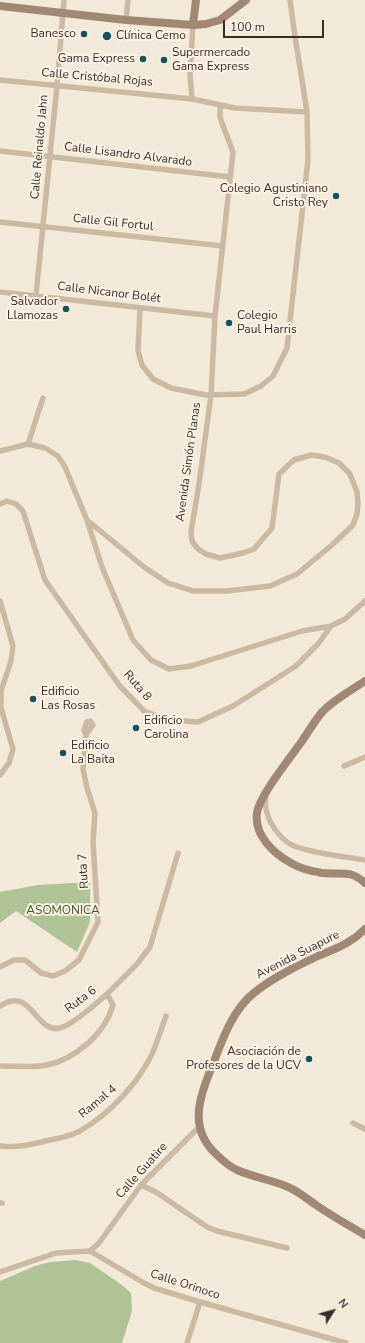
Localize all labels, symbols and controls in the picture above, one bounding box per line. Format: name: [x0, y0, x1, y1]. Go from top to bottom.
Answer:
scale bar: [225, 12, 326, 38]
text: 100 m: [230, 19, 265, 35]
place label: Banesco: [30, 27, 76, 41]
marker: Banesco: [79, 29, 89, 39]
place label: Clínica Cemo: [116, 29, 186, 43]
marker: Clínica Cemo: [101, 30, 113, 42]
place label: Supermercado Gama Express: [172, 46, 250, 74]
place label: Gama Express: [58, 52, 135, 66]
marker: Gama Express: [138, 54, 148, 64]
marker: Supermercado Gama Express: [159, 55, 169, 65]
street label: Calle Cristóbal Rojas: [41, 66, 153, 90]
street label: Calle Reinaldo Jahn: [28, 94, 52, 200]
street label: Calle Lisandro Alvarado: [63, 140, 193, 170]
place label: Colegio Agustiniano Cristo Rey: [220, 182, 328, 210]
marker: Colegio Agustiniano Cristo Rey: [331, 191, 341, 201]
street label: Calle Gil Fortul: [72, 212, 154, 234]
street label: Calle Nicanor Bolét: [57, 280, 161, 306]
place label: Salvador Llamozas: [7, 295, 58, 323]
marker: Salvador Llamozas: [61, 304, 71, 314]
place label: Colegio Paul Harris: [237, 309, 297, 337]
marker: Colegio Paul Harris: [224, 318, 234, 328]
street label: Avenida Simón Planas: [173, 401, 205, 523]
street label: Ruta 8: [120, 668, 154, 704]
place label: Edificio Las Rosas: [41, 685, 95, 713]
marker: Edificio Las Rosas: [28, 694, 38, 704]
place label: Edificio Carolina: [144, 714, 189, 742]
marker: Edificio Carolina: [131, 723, 141, 733]
place label: Edificio La Baita: [71, 739, 115, 767]
marker: Edificio La Baita: [58, 748, 68, 758]
street label: Ruta 7: [76, 853, 92, 889]
park label: ASOMONICA: [26, 904, 100, 918]
street label: Avenida Suapure: [254, 928, 342, 982]
street label: Ruta 6: [62, 984, 100, 1016]
place label: Asociación de Profesores de la UCV: [186, 1045, 301, 1073]
marker: Asociación de Profesores de la UCV: [304, 1054, 314, 1064]
street label: Ramal 4: [76, 1082, 120, 1122]
street label: Calle Guatire: [113, 1140, 171, 1202]
street label: Calle Orinoco: [148, 1267, 222, 1303]
north arrow: [313, 1291, 353, 1331]
text: N: [335, 1296, 351, 1311]

